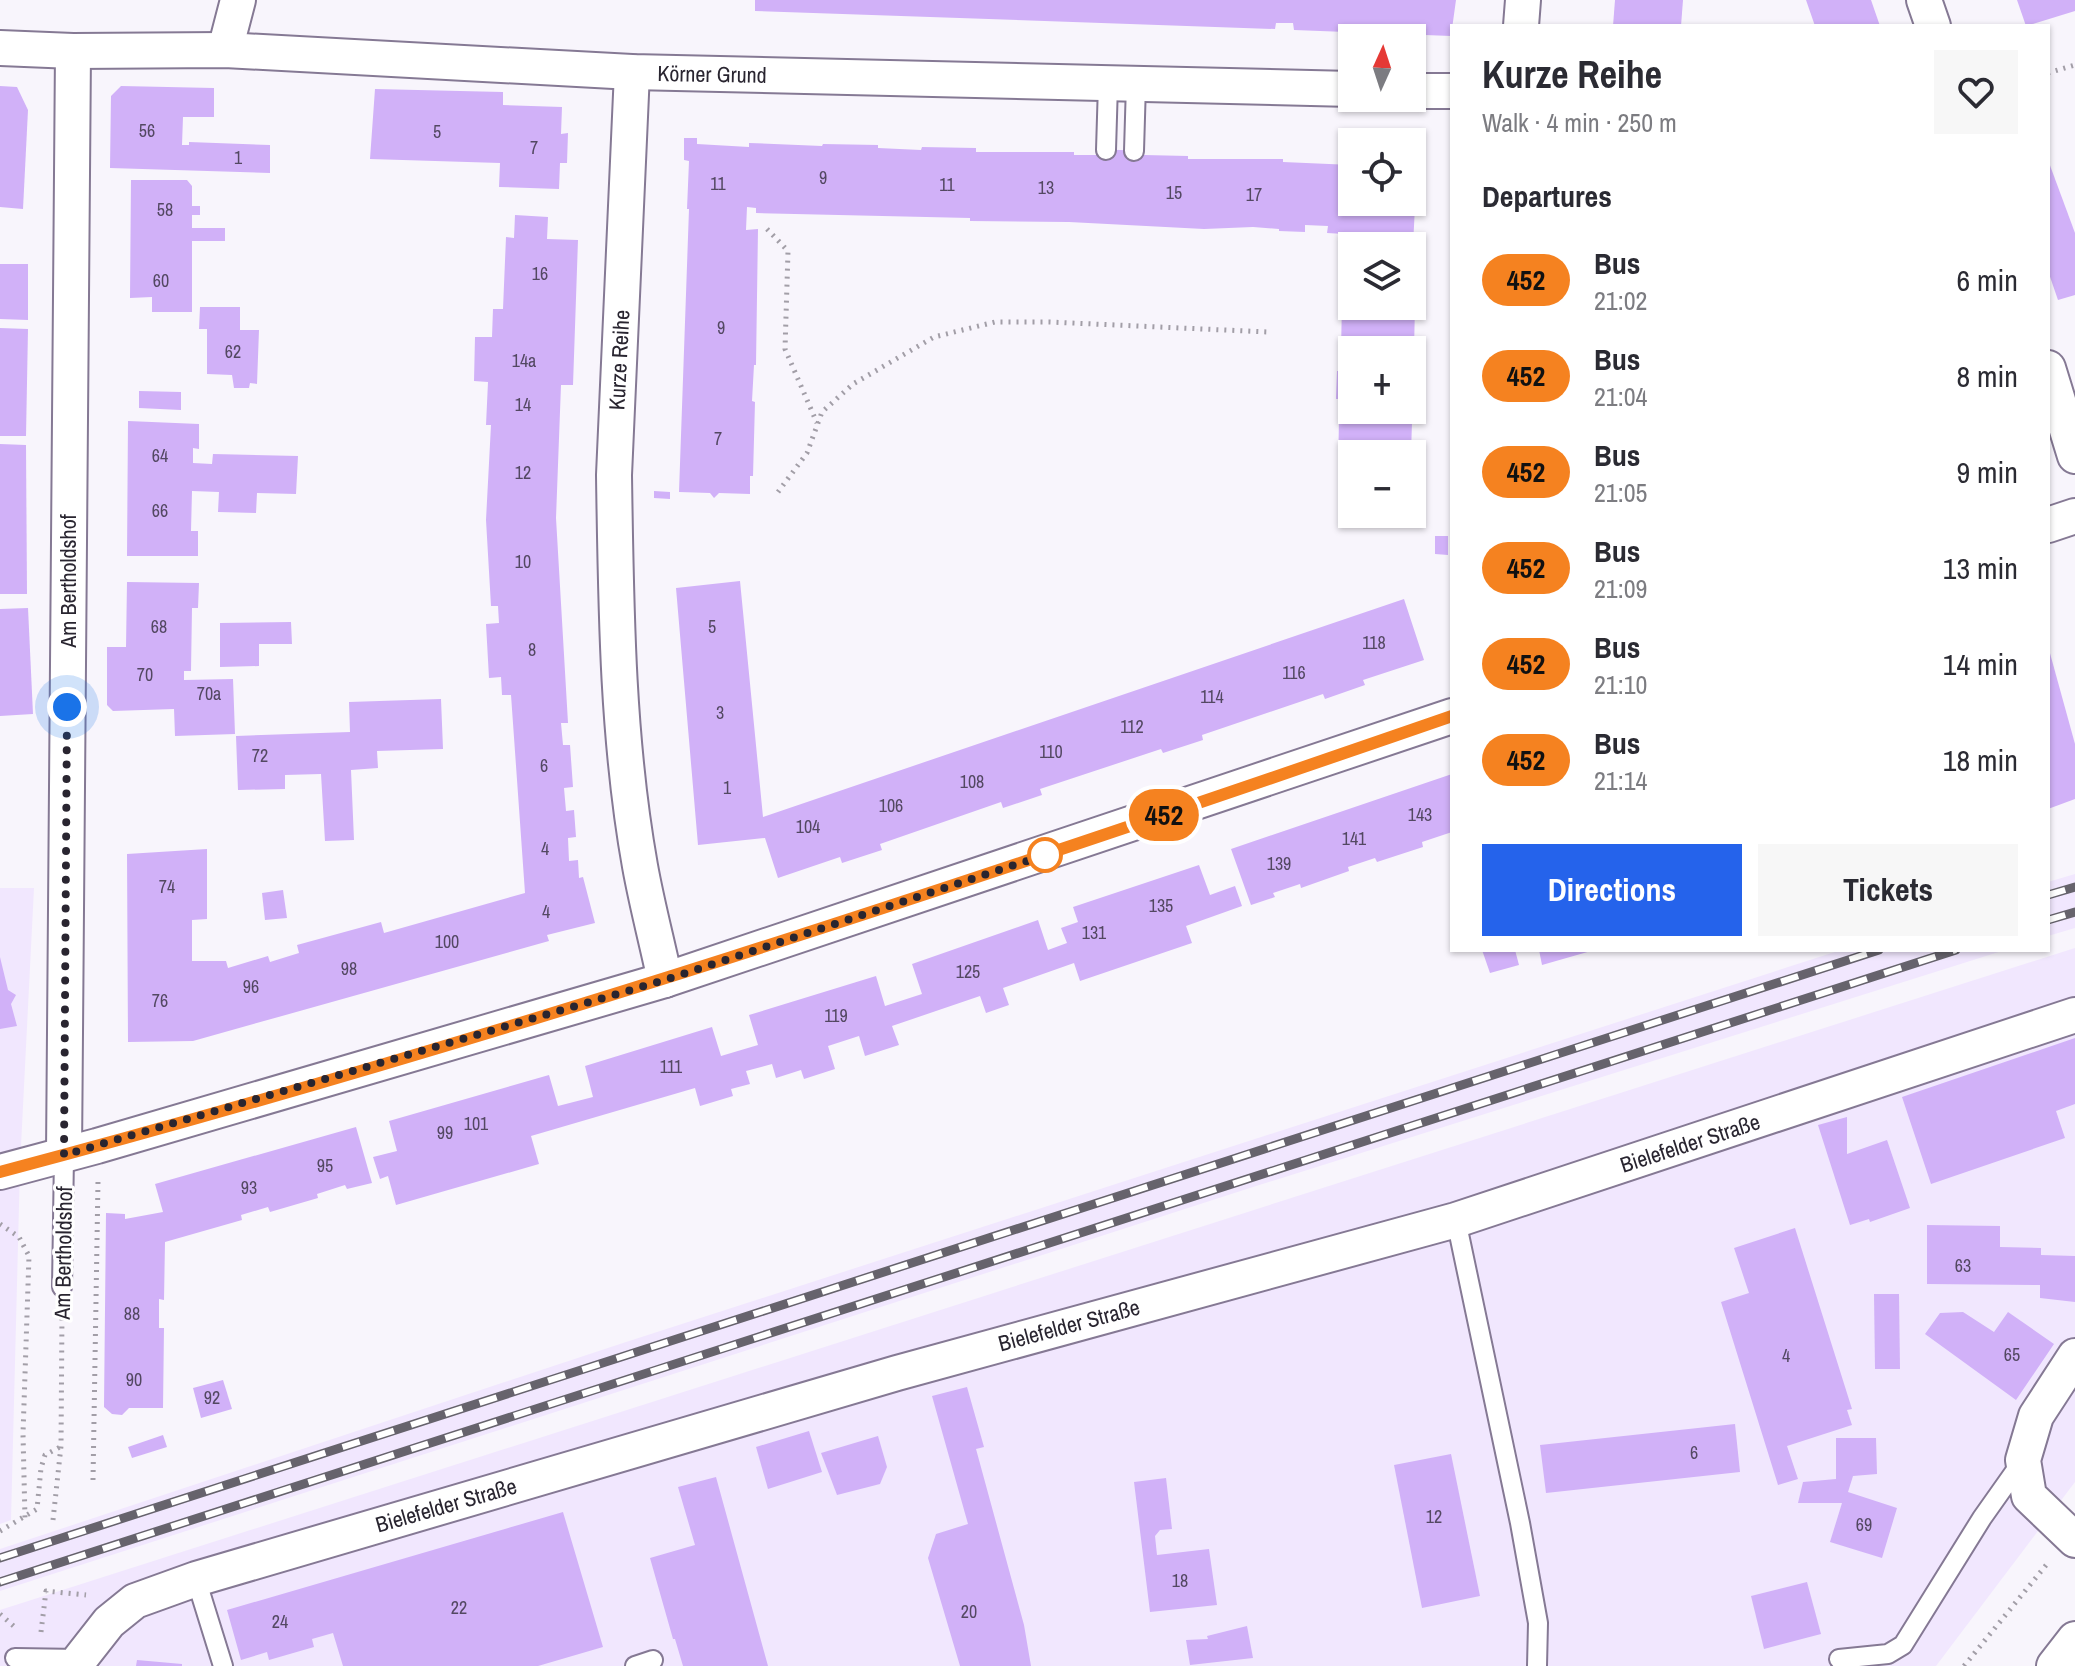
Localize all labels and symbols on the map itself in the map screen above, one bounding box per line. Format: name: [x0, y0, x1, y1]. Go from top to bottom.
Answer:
north arrow: [1338, 24, 1426, 112]
street label: Körner Grund: [657, 58, 767, 90]
house number: 56: [139, 118, 155, 143]
house number: 5: [433, 119, 441, 144]
house number: 7: [530, 135, 538, 160]
house number: 1: [234, 145, 243, 170]
house number: 9: [819, 165, 827, 190]
house number: 11: [710, 171, 726, 196]
house number: 11: [939, 172, 955, 197]
house number: 13: [1038, 175, 1054, 200]
house number: 15: [1166, 180, 1182, 205]
house number: 17: [1246, 182, 1262, 207]
house number: 58: [157, 197, 173, 222]
house number: 16: [532, 261, 548, 286]
house number: 60: [153, 268, 169, 293]
street label: Kurze Reihe: [601, 309, 637, 411]
house number: 9: [717, 315, 725, 340]
house number: 62: [225, 339, 241, 364]
house number: 14a: [512, 348, 536, 373]
house number: 14: [515, 392, 531, 417]
house number: 7: [714, 426, 722, 451]
house number: 64: [152, 443, 168, 468]
house number: 12: [515, 460, 531, 485]
house number: 66: [152, 498, 168, 523]
street label: Am Bertholdshof: [53, 513, 83, 649]
house number: 10: [515, 549, 531, 574]
house number: 68: [151, 614, 167, 639]
house number: 5: [708, 614, 716, 639]
house number: 118: [1362, 630, 1386, 655]
house number: 8: [528, 637, 536, 662]
house number: 116: [1282, 660, 1306, 685]
house number: 70: [137, 662, 153, 687]
house number: 70a: [197, 681, 221, 706]
house number: 114: [1200, 684, 1224, 709]
your location: [47, 687, 87, 727]
house number: 3: [716, 700, 724, 725]
house number: 112: [1120, 714, 1144, 739]
house number: 110: [1039, 739, 1063, 764]
house number: 72: [252, 743, 268, 768]
house number: 6: [540, 753, 548, 778]
house number: 108: [960, 769, 984, 794]
house number: 1: [723, 775, 732, 800]
line badge: 452: [1118, 789, 1210, 841]
house number: 106: [879, 793, 903, 818]
house number: 143: [1408, 802, 1432, 827]
house number: 104: [796, 814, 820, 839]
house number: 141: [1342, 826, 1367, 851]
house number: 4: [541, 836, 549, 861]
unlabelled marker: [1028, 838, 1062, 872]
house number: 139: [1267, 851, 1291, 876]
house number: 74: [159, 874, 175, 899]
house number: 135: [1149, 893, 1173, 918]
house number: 4: [542, 899, 550, 924]
house number: 131: [1082, 920, 1107, 945]
house number: 100: [435, 929, 459, 954]
house number: 98: [341, 956, 357, 981]
house number: 125: [956, 959, 980, 984]
house number: 96: [243, 974, 259, 999]
house number: 76: [152, 988, 168, 1013]
house number: 119: [824, 1003, 848, 1028]
house number: 111: [660, 1054, 683, 1079]
street label: Bielefelder Straße: [1616, 1106, 1764, 1180]
house number: 101: [464, 1111, 489, 1136]
house number: 99: [437, 1120, 453, 1145]
house number: 95: [317, 1153, 333, 1178]
house number: 93: [241, 1175, 257, 1200]
street label: Am Bertholdshof: [47, 1185, 79, 1321]
house number: 63: [1955, 1253, 1971, 1278]
street label: Bielefelder Straße: [995, 1292, 1143, 1358]
house number: 88: [124, 1301, 140, 1326]
house number: 65: [2004, 1342, 2020, 1367]
house number: 4: [1782, 1343, 1790, 1368]
house number: 90: [126, 1367, 142, 1392]
house number: 92: [204, 1385, 220, 1410]
house number: 6: [1690, 1440, 1698, 1465]
street label: Bielefelder Straße: [372, 1471, 520, 1539]
house number: 12: [1426, 1504, 1442, 1529]
house number: 69: [1856, 1512, 1872, 1537]
house number: 18: [1172, 1568, 1188, 1593]
house number: 22: [451, 1595, 467, 1620]
house number: 20: [961, 1599, 977, 1624]
house number: 24: [272, 1609, 288, 1634]

